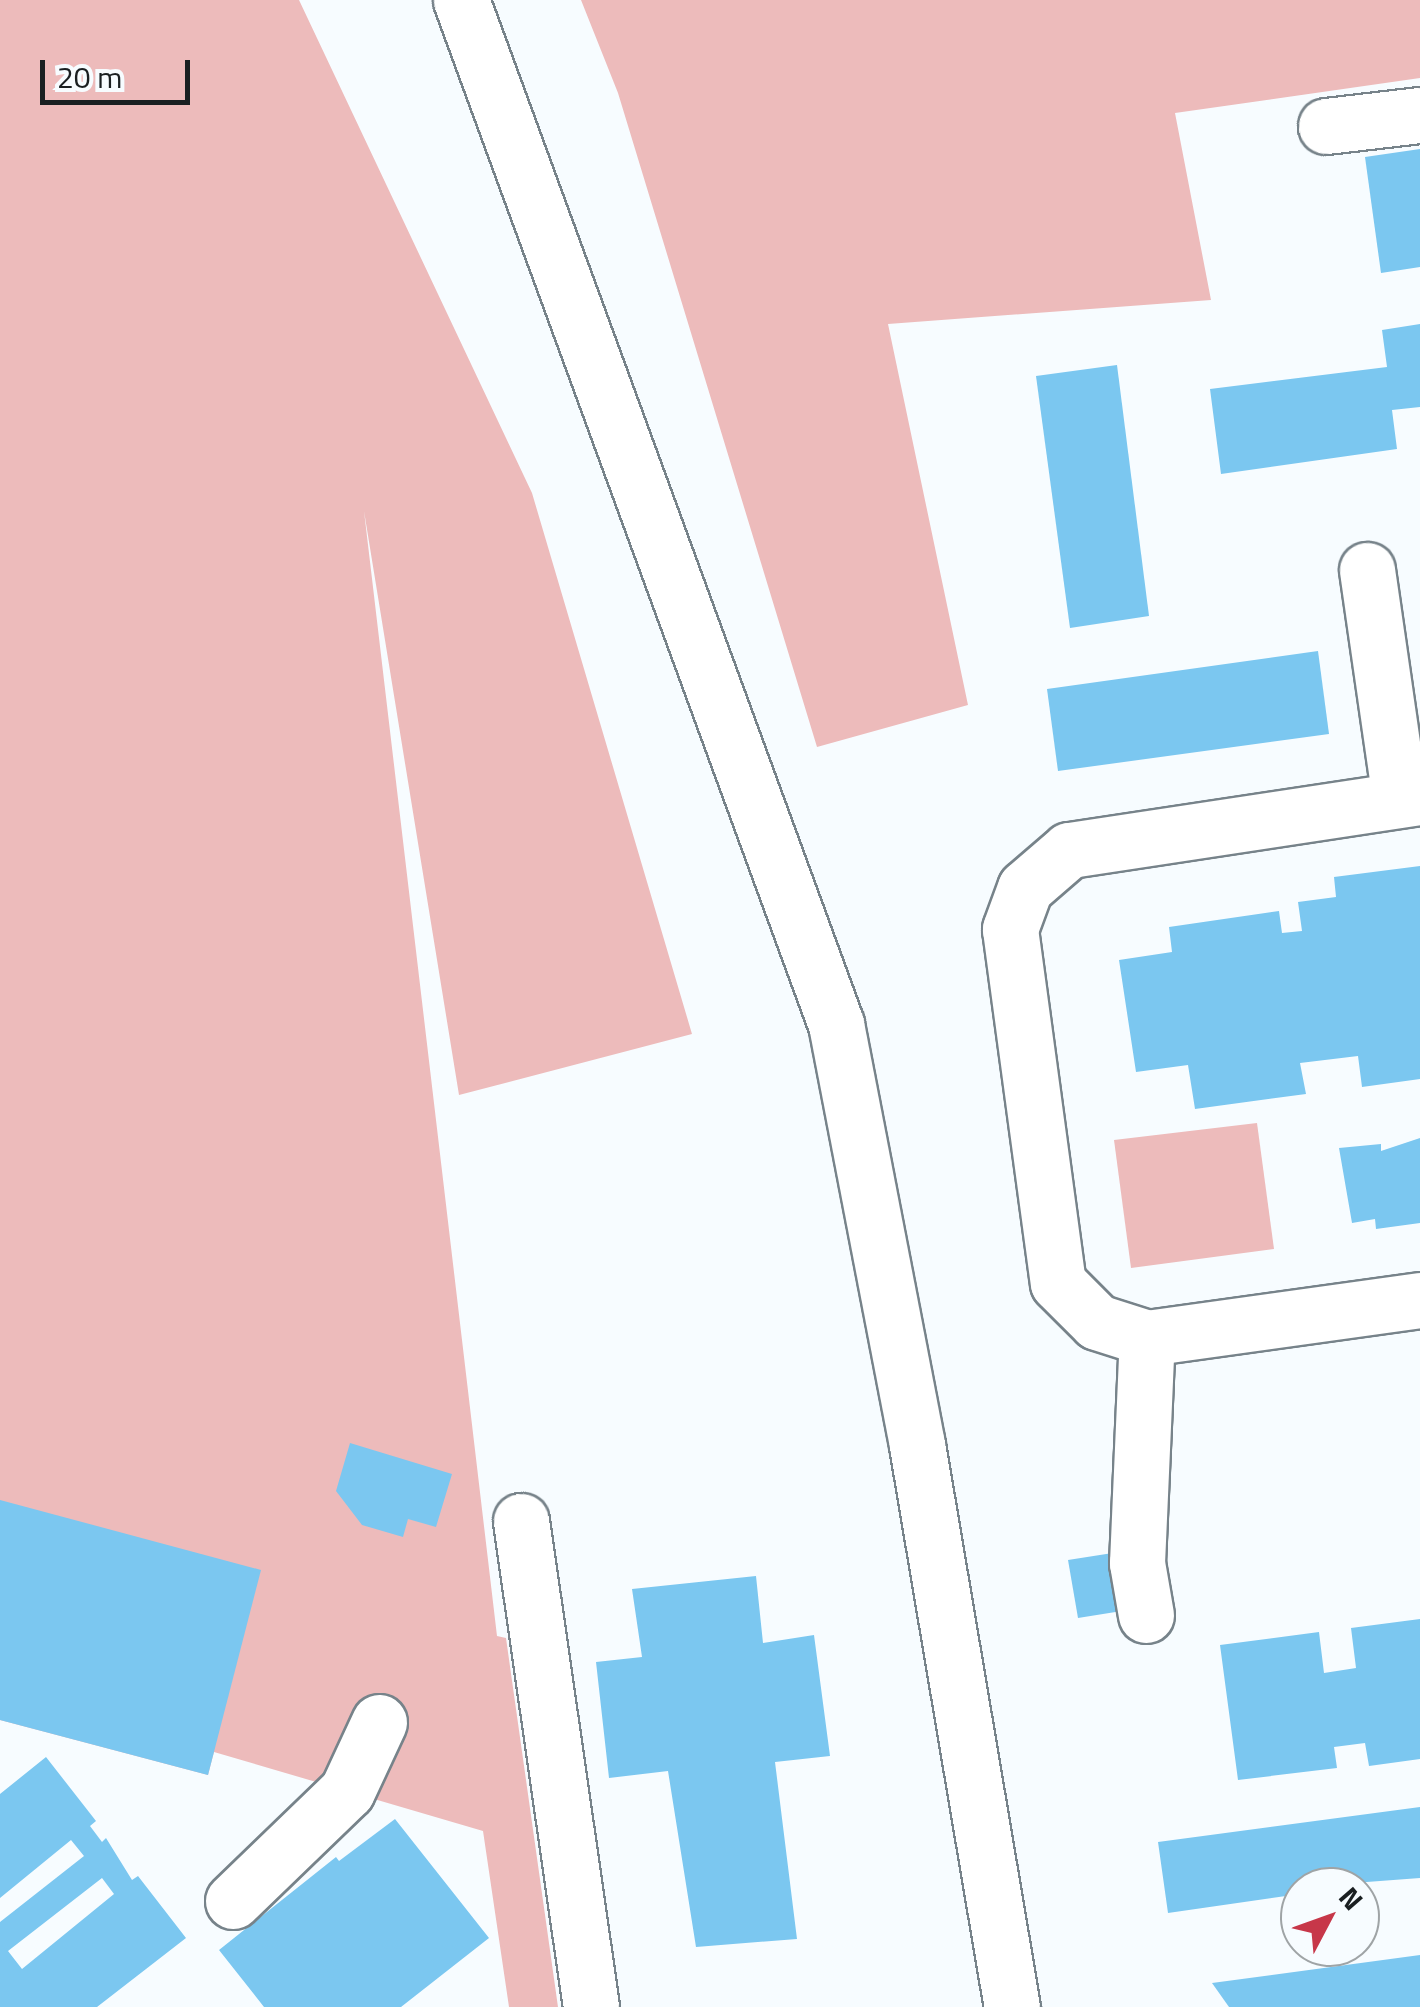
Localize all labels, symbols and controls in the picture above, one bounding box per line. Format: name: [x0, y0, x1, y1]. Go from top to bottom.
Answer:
scale bar: [45, 40, 195, 102]
text: 20 m: [57, 54, 122, 100]
north arrow: [1280, 1867, 1380, 1967]
text: N: [1329, 1877, 1374, 1920]

